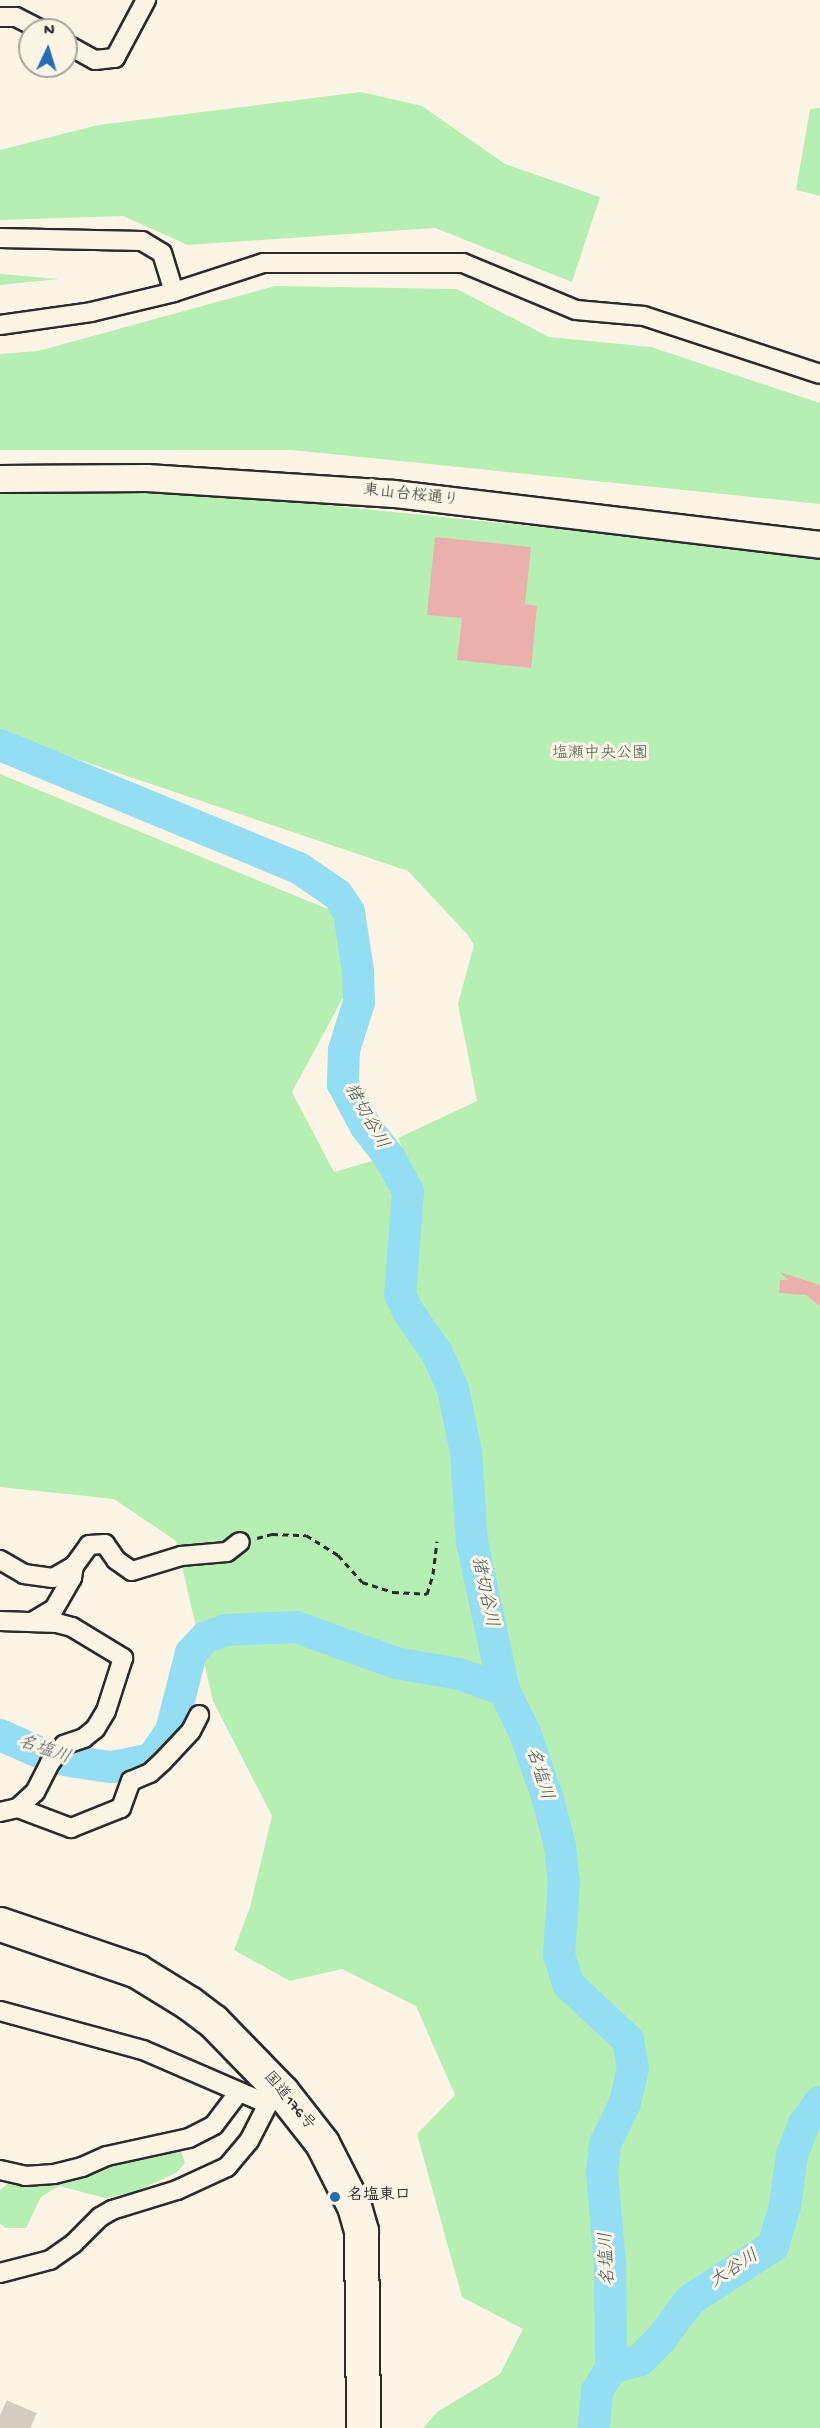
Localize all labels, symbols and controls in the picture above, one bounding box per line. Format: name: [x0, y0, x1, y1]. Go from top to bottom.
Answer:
north arrow: [18, 18, 78, 78]
text: N: [43, 22, 55, 41]
street label: 東山台桜通り: [362, 482, 460, 512]
park label: 塩瀬中央公園: [552, 745, 648, 765]
water label: 猪切谷川: [338, 1080, 392, 1154]
water label: 猪切谷川: [465, 1555, 501, 1629]
water label: 名塩川: [15, 1732, 73, 1770]
water label: 名塩川: [520, 1745, 556, 1803]
street label: 国道176号: [258, 2069, 318, 2135]
place label: 名塩東口: [347, 2187, 411, 2207]
marker: 名塩東口: [328, 2190, 342, 2204]
water label: 名塩川: [597, 2231, 621, 2287]
water label: 大谷川: [706, 2246, 764, 2294]

